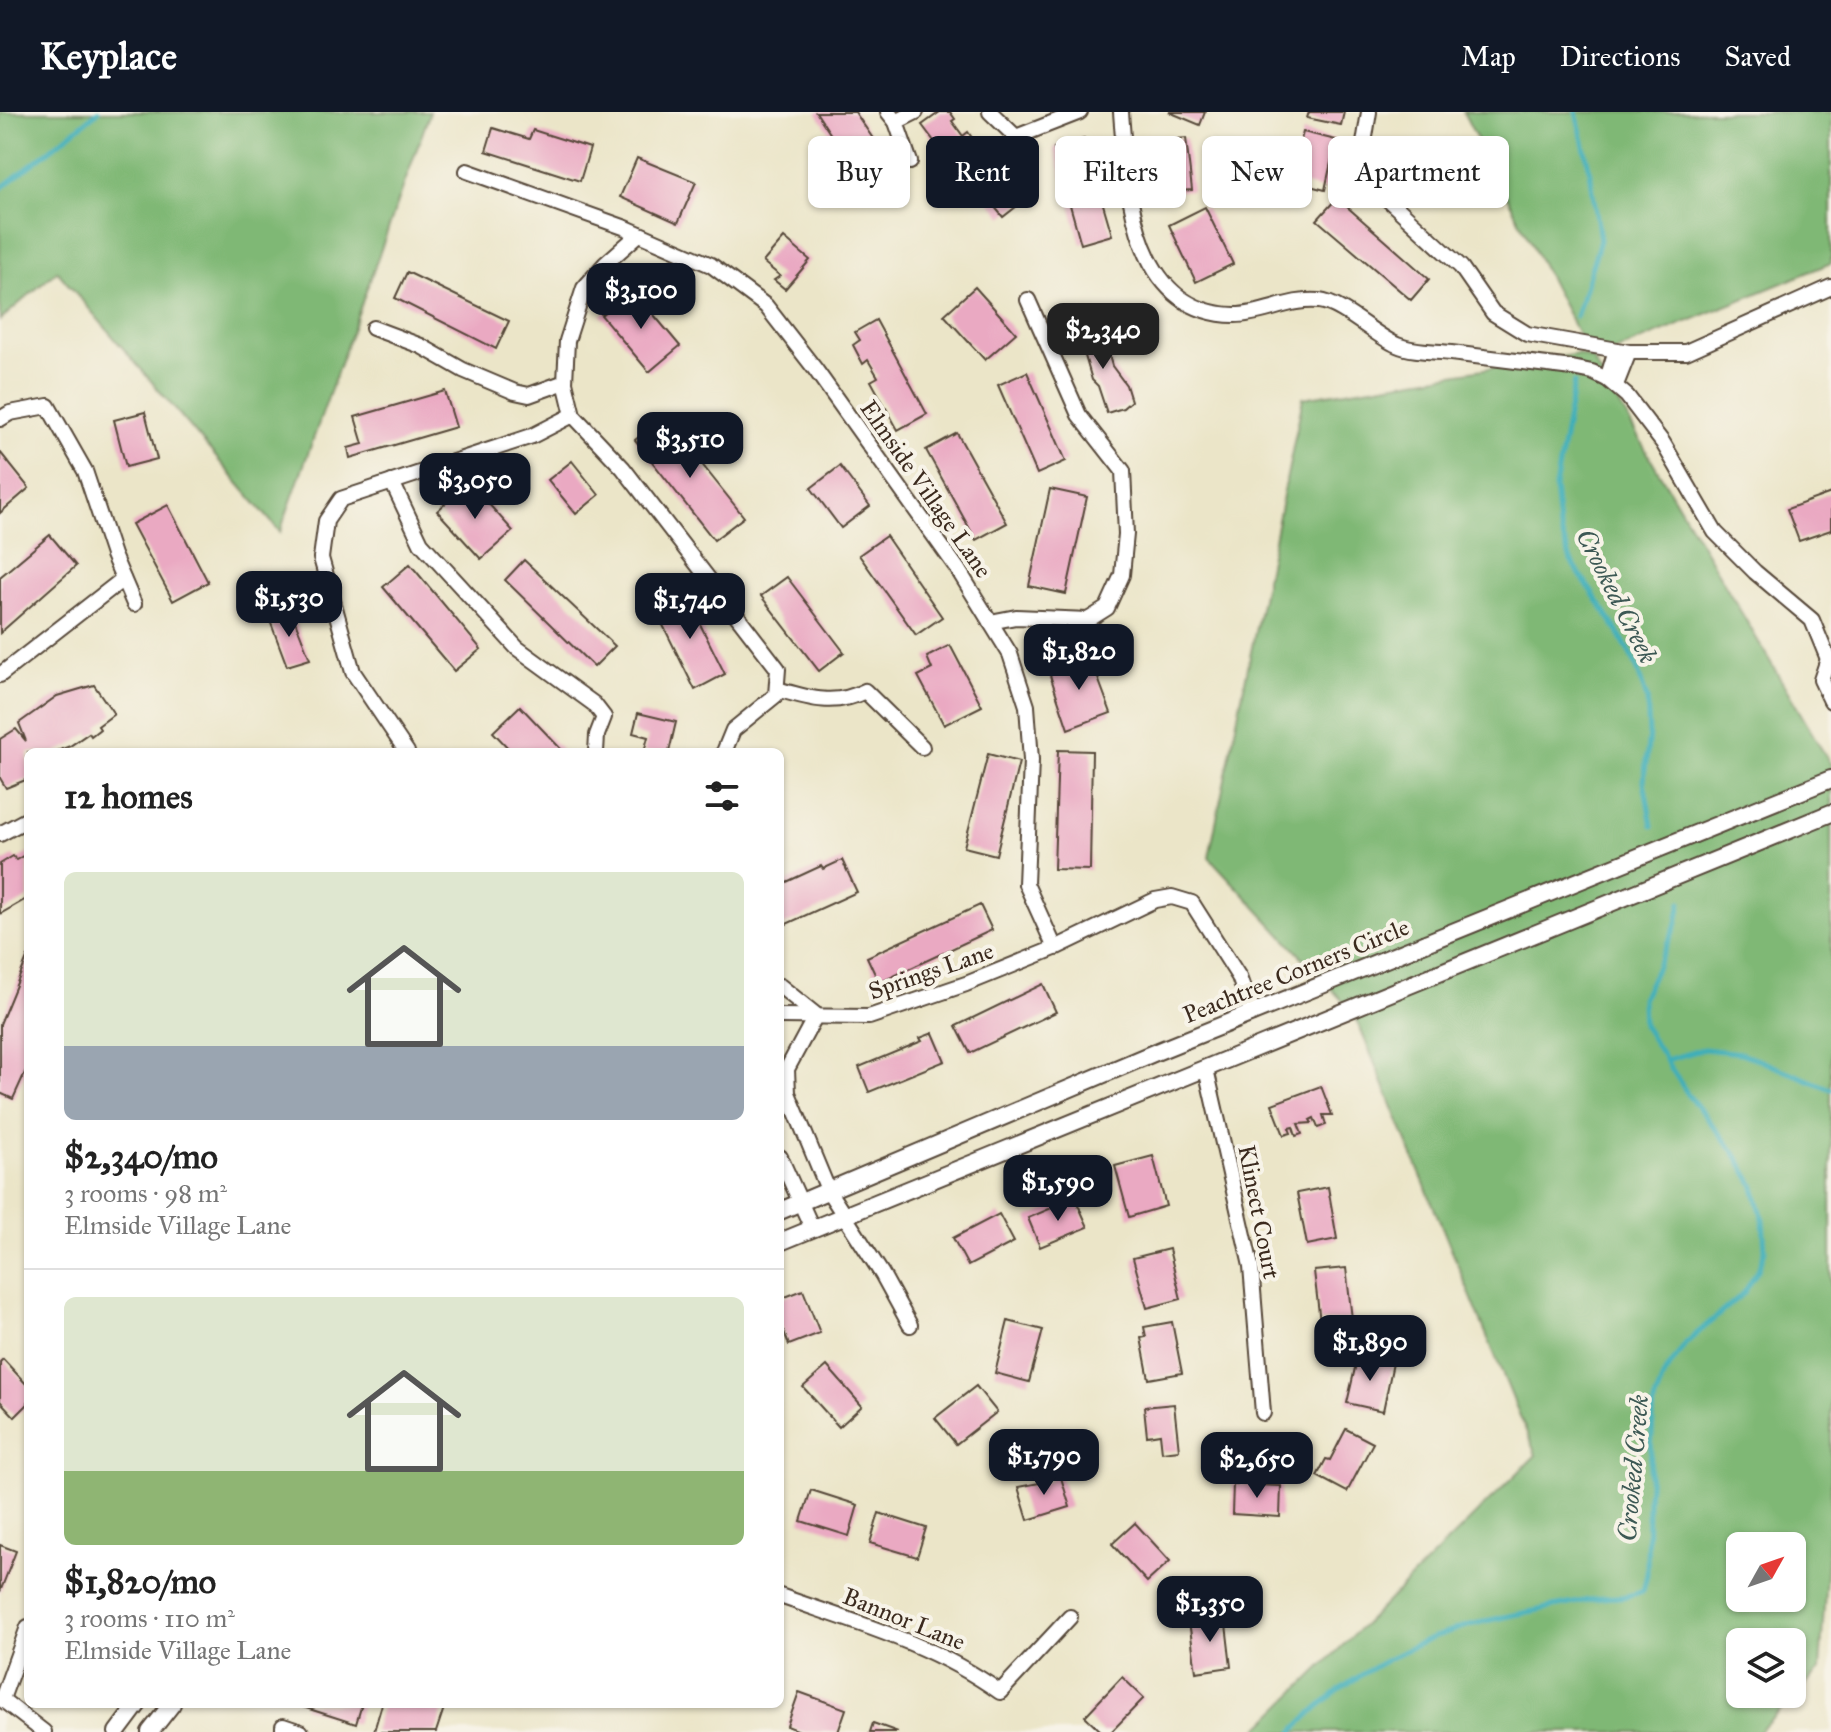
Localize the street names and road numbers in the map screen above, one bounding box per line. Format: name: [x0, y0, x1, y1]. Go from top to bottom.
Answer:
street label: Elmside Village Lane: [854, 394, 998, 584]
street label: Peachtree Corners Circle: [1179, 912, 1413, 1030]
street label: Springs Lane: [865, 936, 997, 1006]
street label: Klinect Court: [1231, 1142, 1287, 1282]
street label: Bannor Lane: [838, 1581, 970, 1657]

